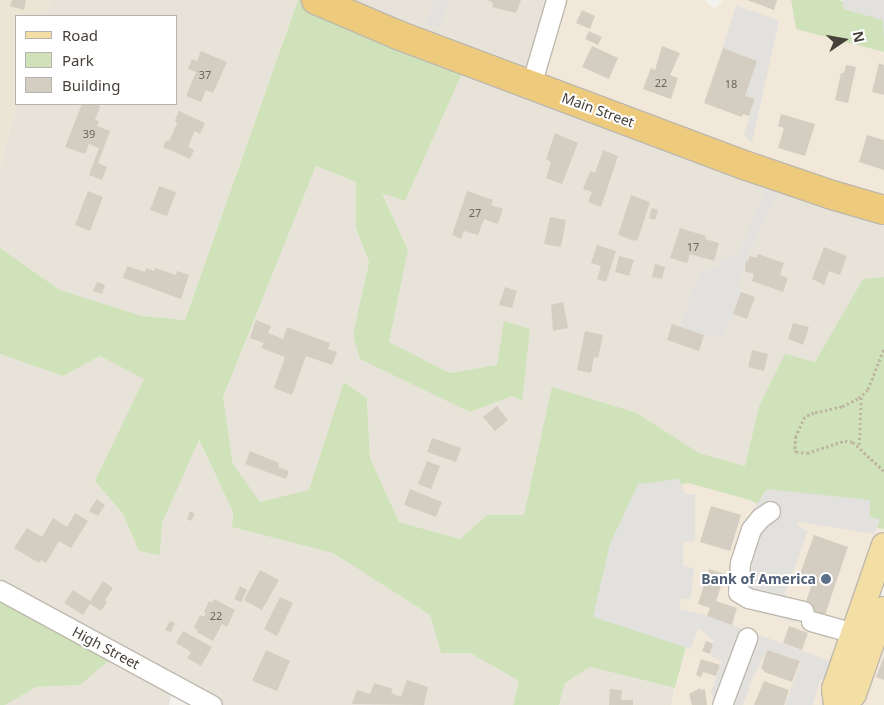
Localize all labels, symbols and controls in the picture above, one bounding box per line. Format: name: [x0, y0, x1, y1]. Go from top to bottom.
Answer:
legend: [15, 15, 178, 105]
north arrow: [819, 15, 869, 65]
text: Road: [62, 25, 98, 45]
text: N: [849, 29, 870, 44]
text: Park: [62, 50, 94, 70]
house number: 37: [199, 68, 211, 82]
text: Building: [62, 75, 120, 95]
house number: 22: [655, 76, 667, 90]
house number: 18: [725, 77, 737, 91]
street label: Main Street: [560, 89, 636, 131]
house number: 39: [83, 127, 95, 141]
house number: 27: [469, 206, 481, 220]
house number: 17: [687, 240, 699, 254]
place label: Bank of America: [701, 571, 816, 587]
marker: Bank of America: [820, 573, 832, 585]
house number: 22: [210, 609, 222, 623]
street label: High Street: [69, 623, 143, 673]

